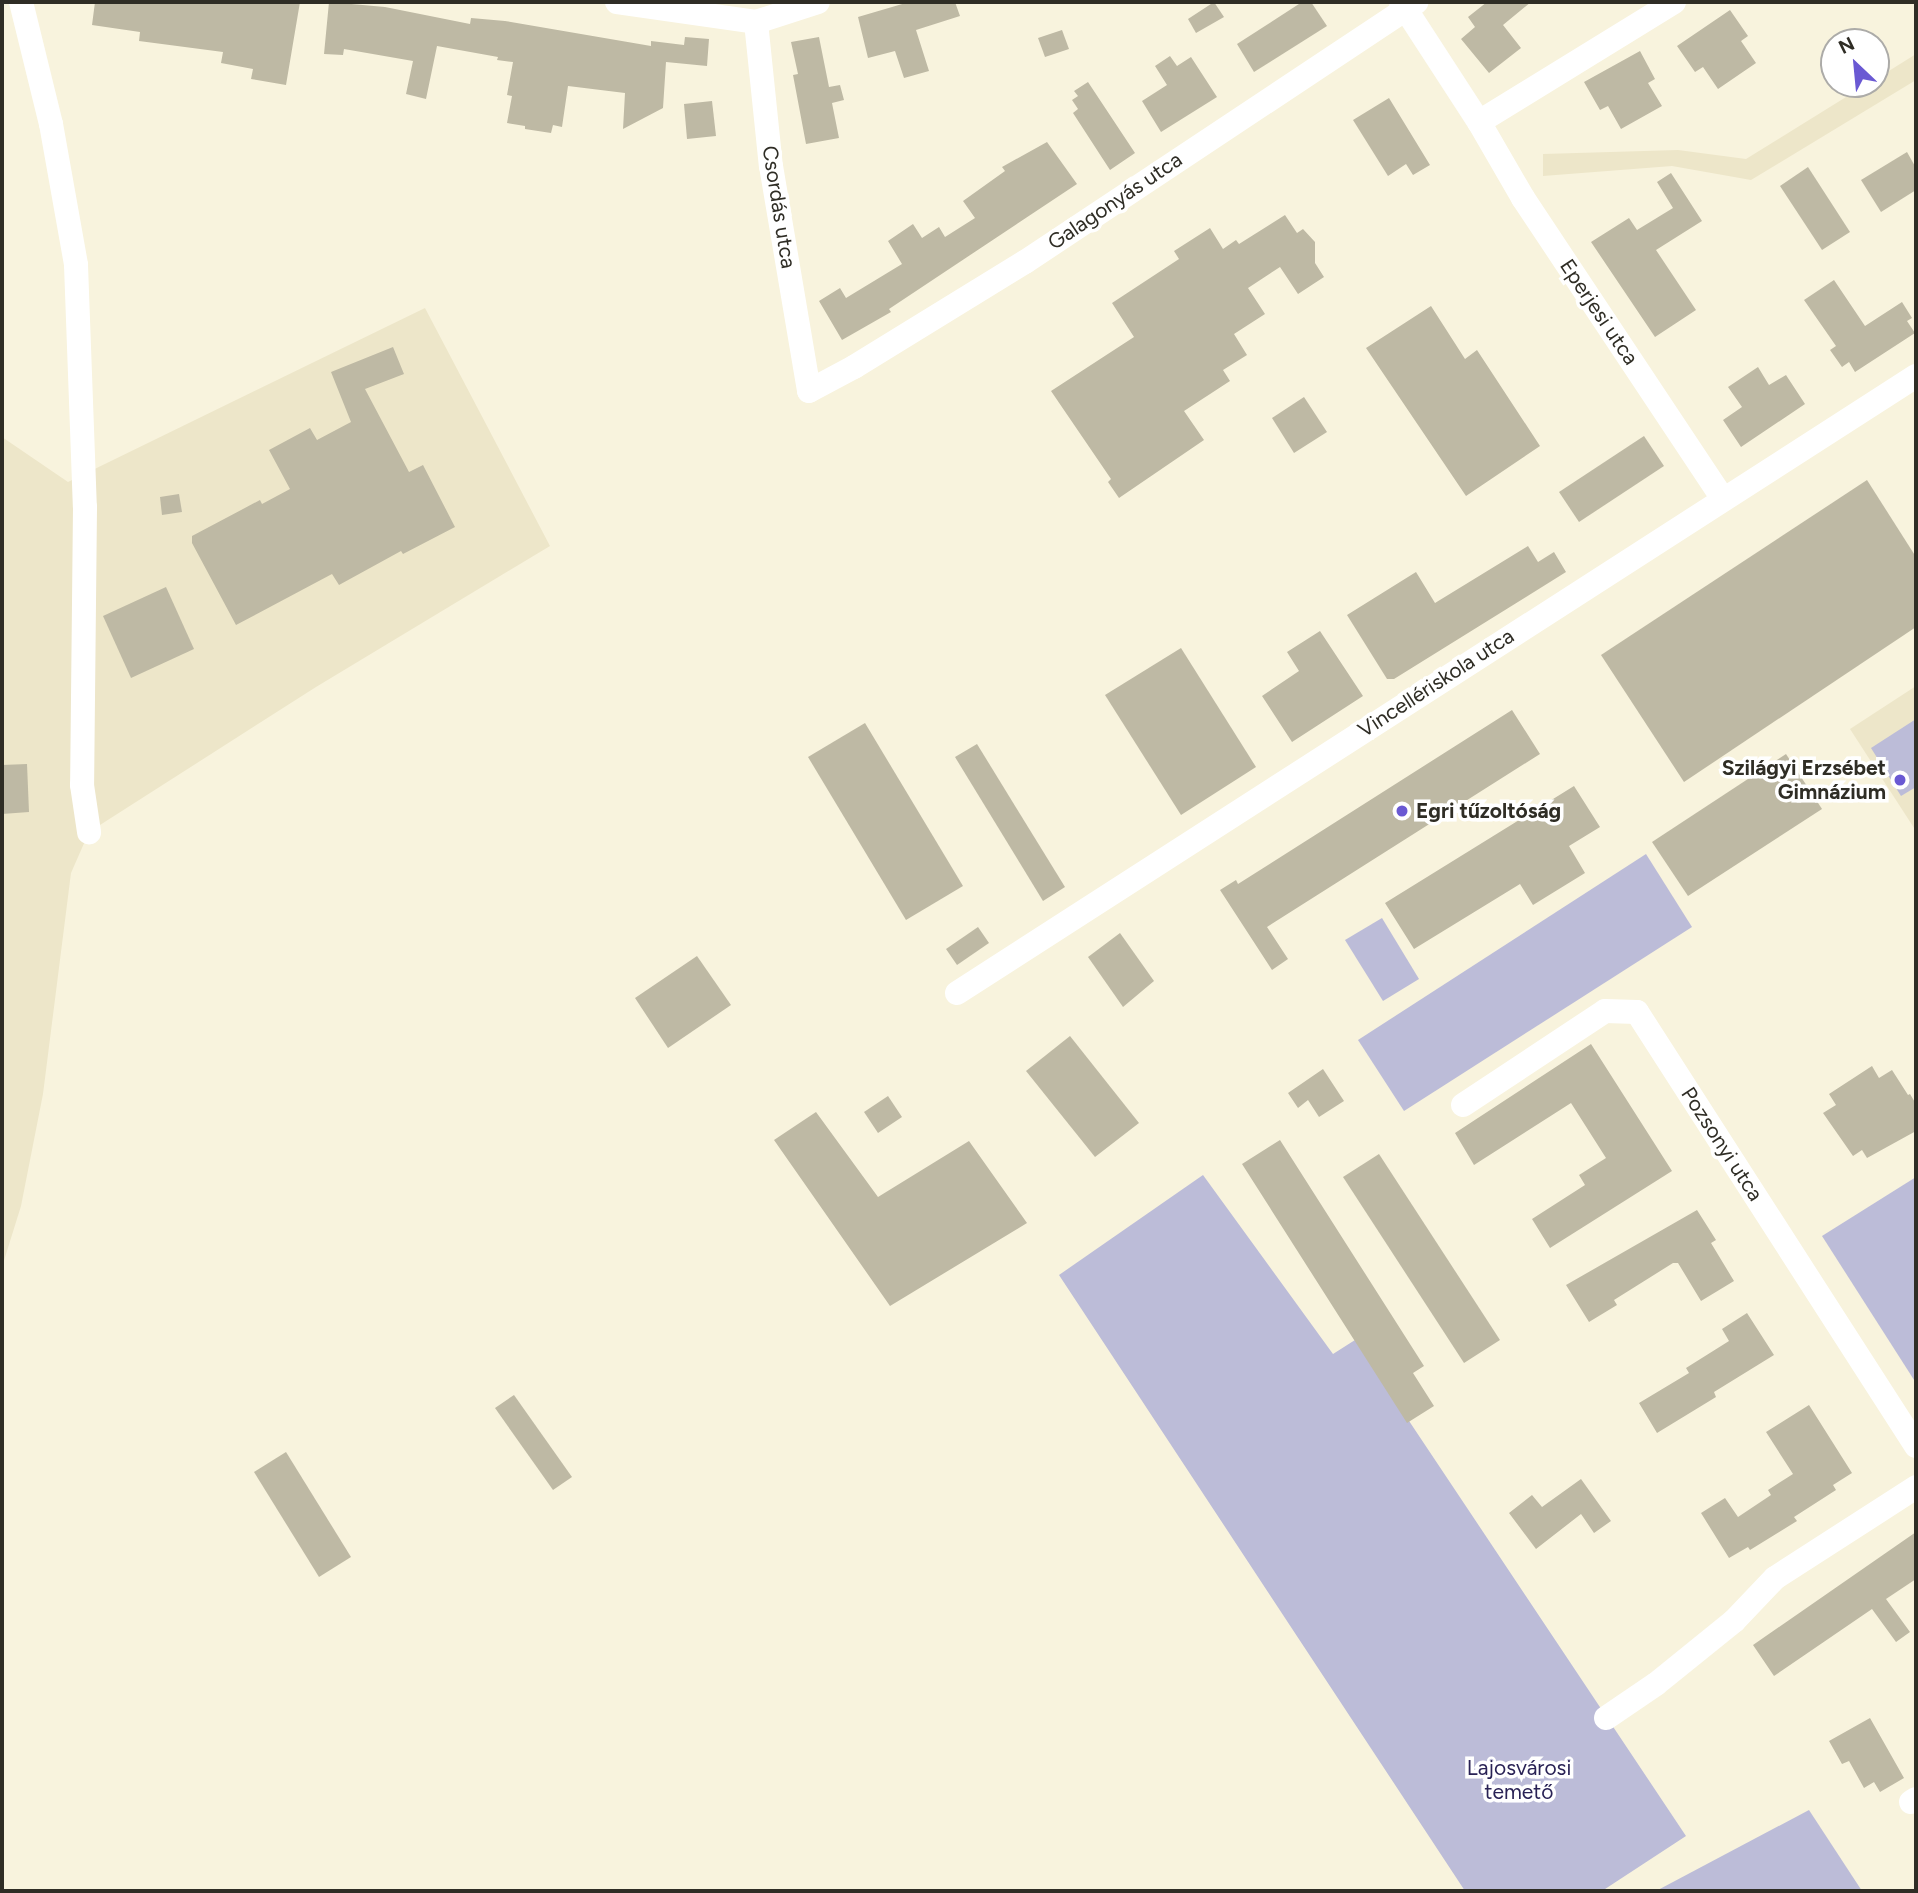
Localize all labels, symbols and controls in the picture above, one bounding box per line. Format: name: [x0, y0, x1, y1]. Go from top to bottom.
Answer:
north arrow: [1820, 28, 1890, 98]
text: N: [1835, 32, 1858, 59]
street label: Csordás utca: [757, 144, 801, 270]
street label: Galagonyás utca: [1043, 147, 1187, 255]
street label: Eperjesi utca: [1554, 254, 1644, 370]
street label: Vincellériskola utca: [1353, 623, 1519, 743]
place label: Szilágyi Erzsébet Gimnázium: [1722, 755, 1886, 805]
marker: Szilágyi Erzsébet Gimnázium: [1892, 772, 1908, 788]
place label: Egri tűzoltóság: [1416, 798, 1561, 824]
marker: Egri tűzoltóság: [1394, 803, 1410, 819]
street label: Pozsonyi utca: [1676, 1082, 1768, 1206]
park label: Lajosvárosi temető: [1467, 1755, 1571, 1805]

